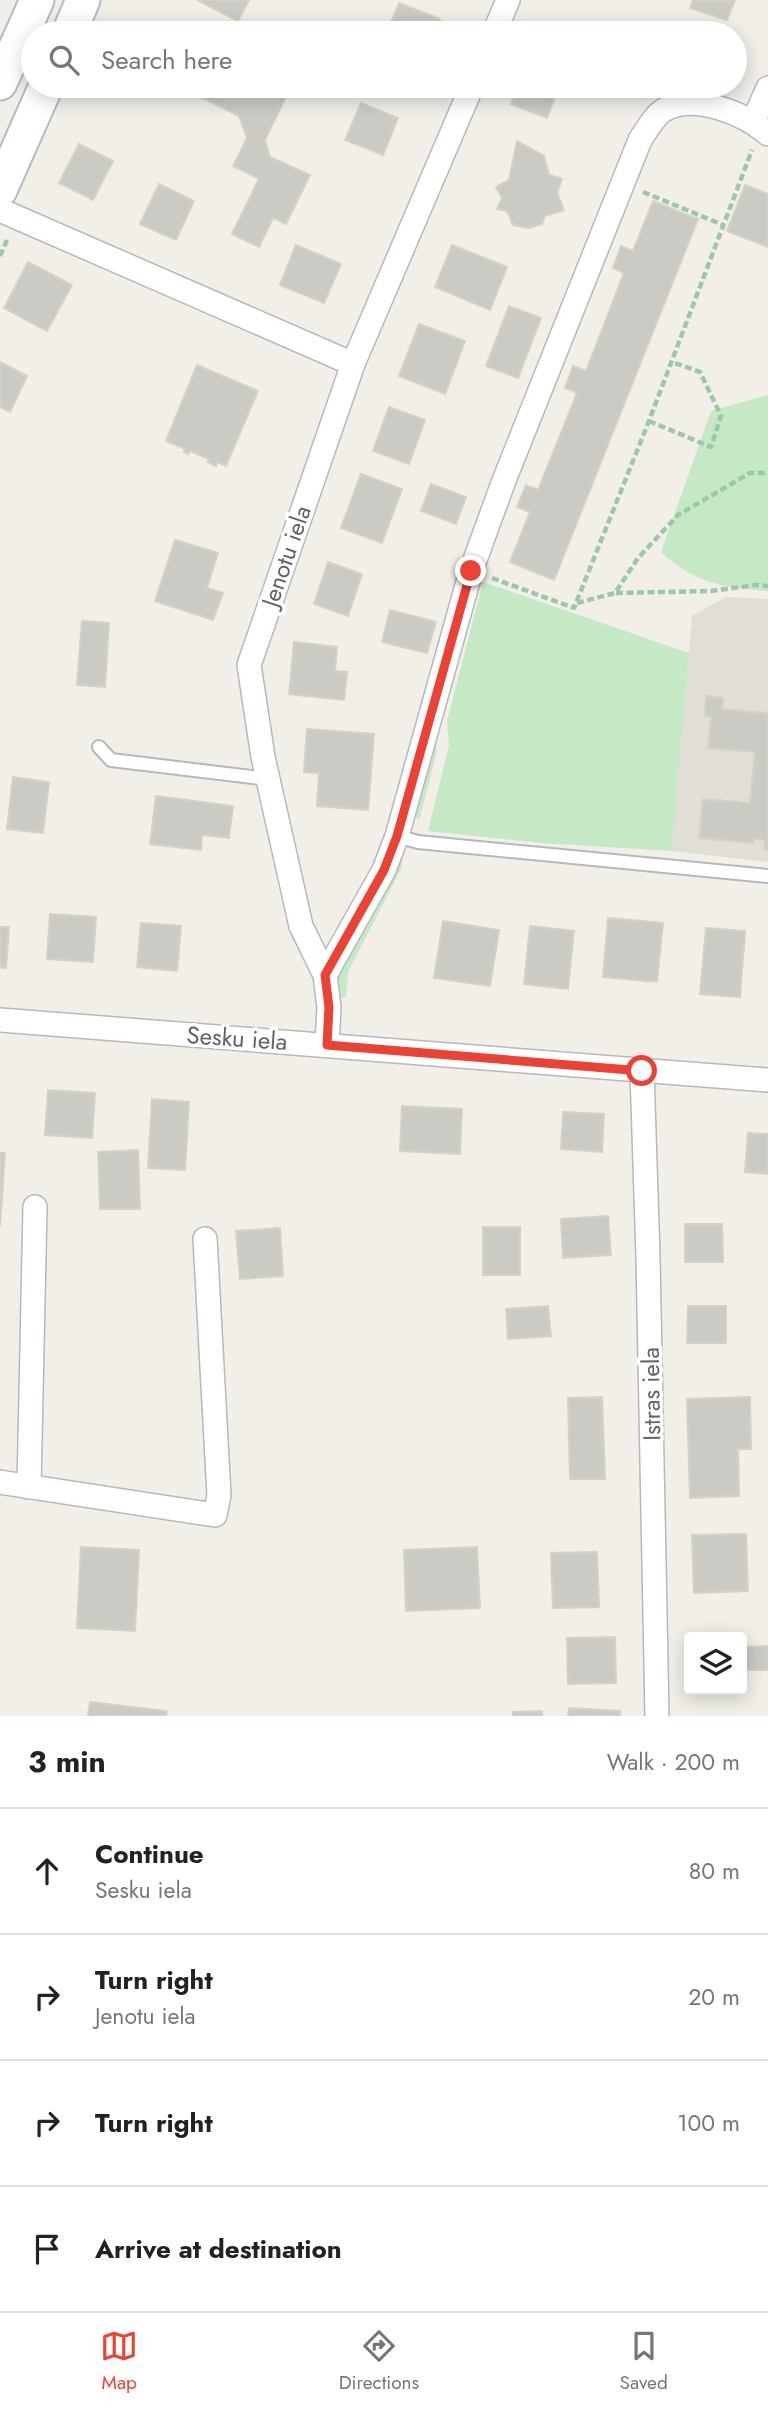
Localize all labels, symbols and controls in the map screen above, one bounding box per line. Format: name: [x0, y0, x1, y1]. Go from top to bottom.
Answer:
search box: [21, 21, 747, 98]
icon: search: [45, 41, 83, 79]
text: Search here: [101, 41, 233, 79]
street label: Jenotu iela: [251, 501, 320, 614]
route end: [455, 555, 486, 586]
street label: Sesku iela: [185, 1017, 289, 1059]
route start: [626, 1055, 657, 1086]
street label: Istras iela: [633, 1347, 669, 1441]
map controls: [684, 1632, 747, 1695]
button: layers: [684, 1632, 747, 1695]
text: 3 min: [28, 1740, 106, 1783]
text: Walk · 200 m: [607, 1745, 740, 1779]
text: Continue: [95, 1835, 204, 1873]
icon: ahead: [28, 1852, 66, 1890]
text: 80 m: [689, 1854, 740, 1888]
text: Sesku iela: [95, 1873, 192, 1907]
text: Turn right: [95, 1961, 213, 1999]
icon: right: [28, 1978, 66, 2016]
text: 20 m: [688, 1980, 740, 2014]
text: Jenotu iela: [95, 1999, 196, 2033]
icon: right: [28, 2104, 66, 2142]
text: Turn right: [95, 2104, 213, 2142]
text: 100 m: [677, 2106, 740, 2140]
icon: arrive: [28, 2230, 66, 2268]
text: Arrive at destination: [95, 2230, 342, 2268]
tab: Map: [100, 2327, 138, 2396]
tab: Directions: [339, 2327, 419, 2396]
tab: Saved: [620, 2327, 668, 2396]

